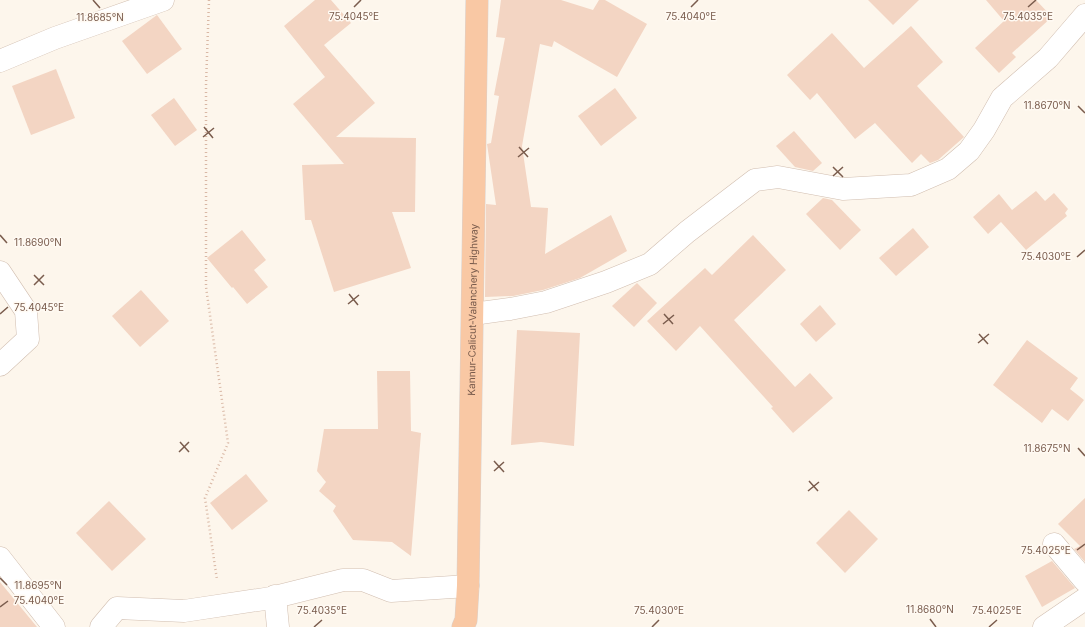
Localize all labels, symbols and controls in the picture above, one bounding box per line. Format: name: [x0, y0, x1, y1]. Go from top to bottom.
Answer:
text: 75.4045°E: [329, 10, 379, 22]
text: 75.4040°E: [666, 10, 716, 22]
text: 75.4035°E: [1003, 10, 1053, 22]
text: 11.8685°N: [76, 11, 124, 23]
text: 11.8670°N: [1023, 99, 1071, 111]
street label: Kannur-Calicut-Valanchery Highway: [465, 223, 480, 396]
text: 11.8690°N: [14, 236, 62, 248]
text: 75.4030°E: [1021, 250, 1071, 262]
text: 75.4045°E: [14, 301, 64, 313]
text: 11.8675°N: [1024, 442, 1070, 454]
text: 75.4025°E: [1021, 544, 1071, 556]
text: 11.8695°N: [14, 579, 62, 591]
text: 75.4040°E: [14, 594, 64, 606]
text: 11.8680°N: [906, 603, 954, 615]
text: 75.4035°E: [297, 604, 347, 616]
text: 75.4030°E: [634, 604, 684, 616]
text: 75.4025°E: [972, 604, 1022, 616]

